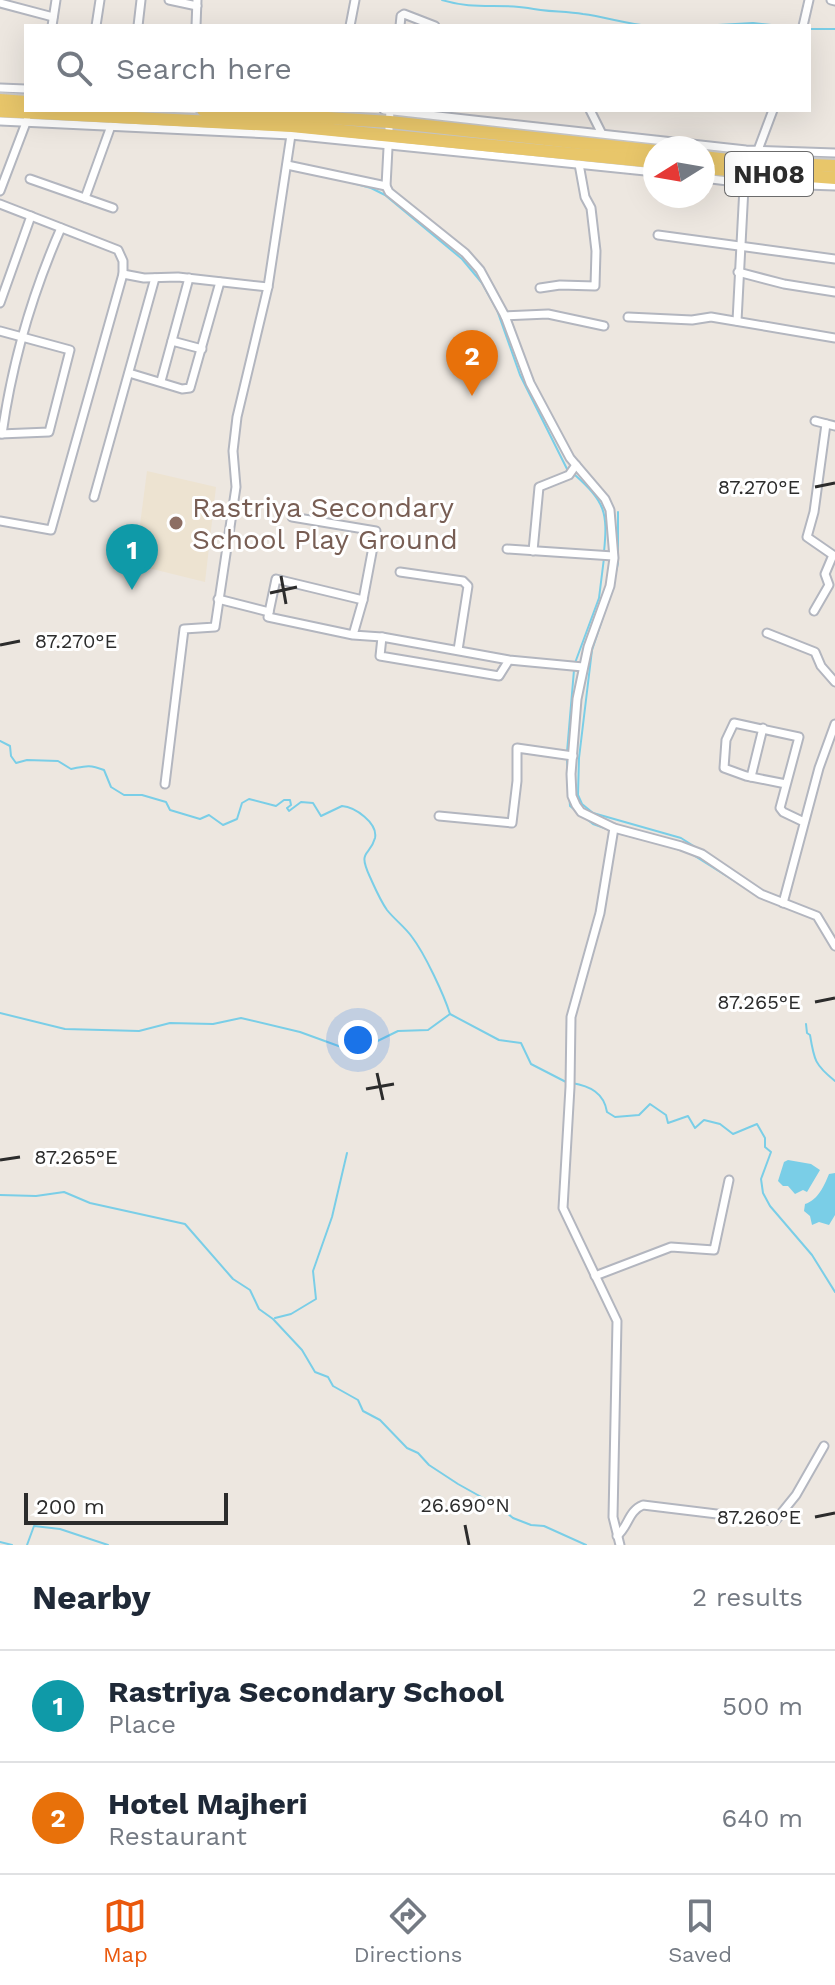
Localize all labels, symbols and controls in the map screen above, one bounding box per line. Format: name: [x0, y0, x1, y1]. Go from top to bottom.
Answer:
search box: [24, 24, 811, 112]
icon: search: [52, 46, 96, 90]
text: Search here: [116, 51, 292, 86]
north arrow: [643, 136, 715, 208]
road number: NH08: [725, 152, 813, 196]
pin: 2: [446, 330, 498, 396]
text: 87.270°E: [718, 475, 800, 499]
place label: Rastriya Secondary School Play Ground: [192, 491, 458, 556]
marker: Rastriya Secondary School Play Ground: [167, 514, 185, 532]
pin: 1: [106, 524, 158, 590]
text: 87.270°E: [35, 629, 117, 653]
text: 87.265°E: [717, 990, 801, 1014]
your location: [338, 1020, 378, 1060]
text: 87.265°E: [34, 1145, 118, 1169]
scale bar: [24, 1489, 228, 1525]
text: 26.690°N: [420, 1493, 510, 1517]
text: 200 m: [36, 1494, 105, 1519]
text: 87.260°E: [717, 1505, 801, 1529]
text: Nearby: [32, 1577, 151, 1617]
text: 2 results: [692, 1582, 803, 1612]
text: Rastriya Secondary School: [108, 1674, 504, 1709]
text: 1: [52, 1691, 64, 1721]
text: 500 m: [722, 1691, 803, 1721]
text: Place: [108, 1709, 176, 1739]
text: Hotel Majheri: [108, 1786, 307, 1821]
text: 2: [50, 1803, 66, 1833]
text: 640 m: [721, 1803, 803, 1833]
text: Restaurant: [108, 1821, 247, 1851]
tab: Map: [103, 1894, 148, 1967]
tab: Directions: [354, 1894, 462, 1967]
tab: Saved: [668, 1894, 732, 1967]

